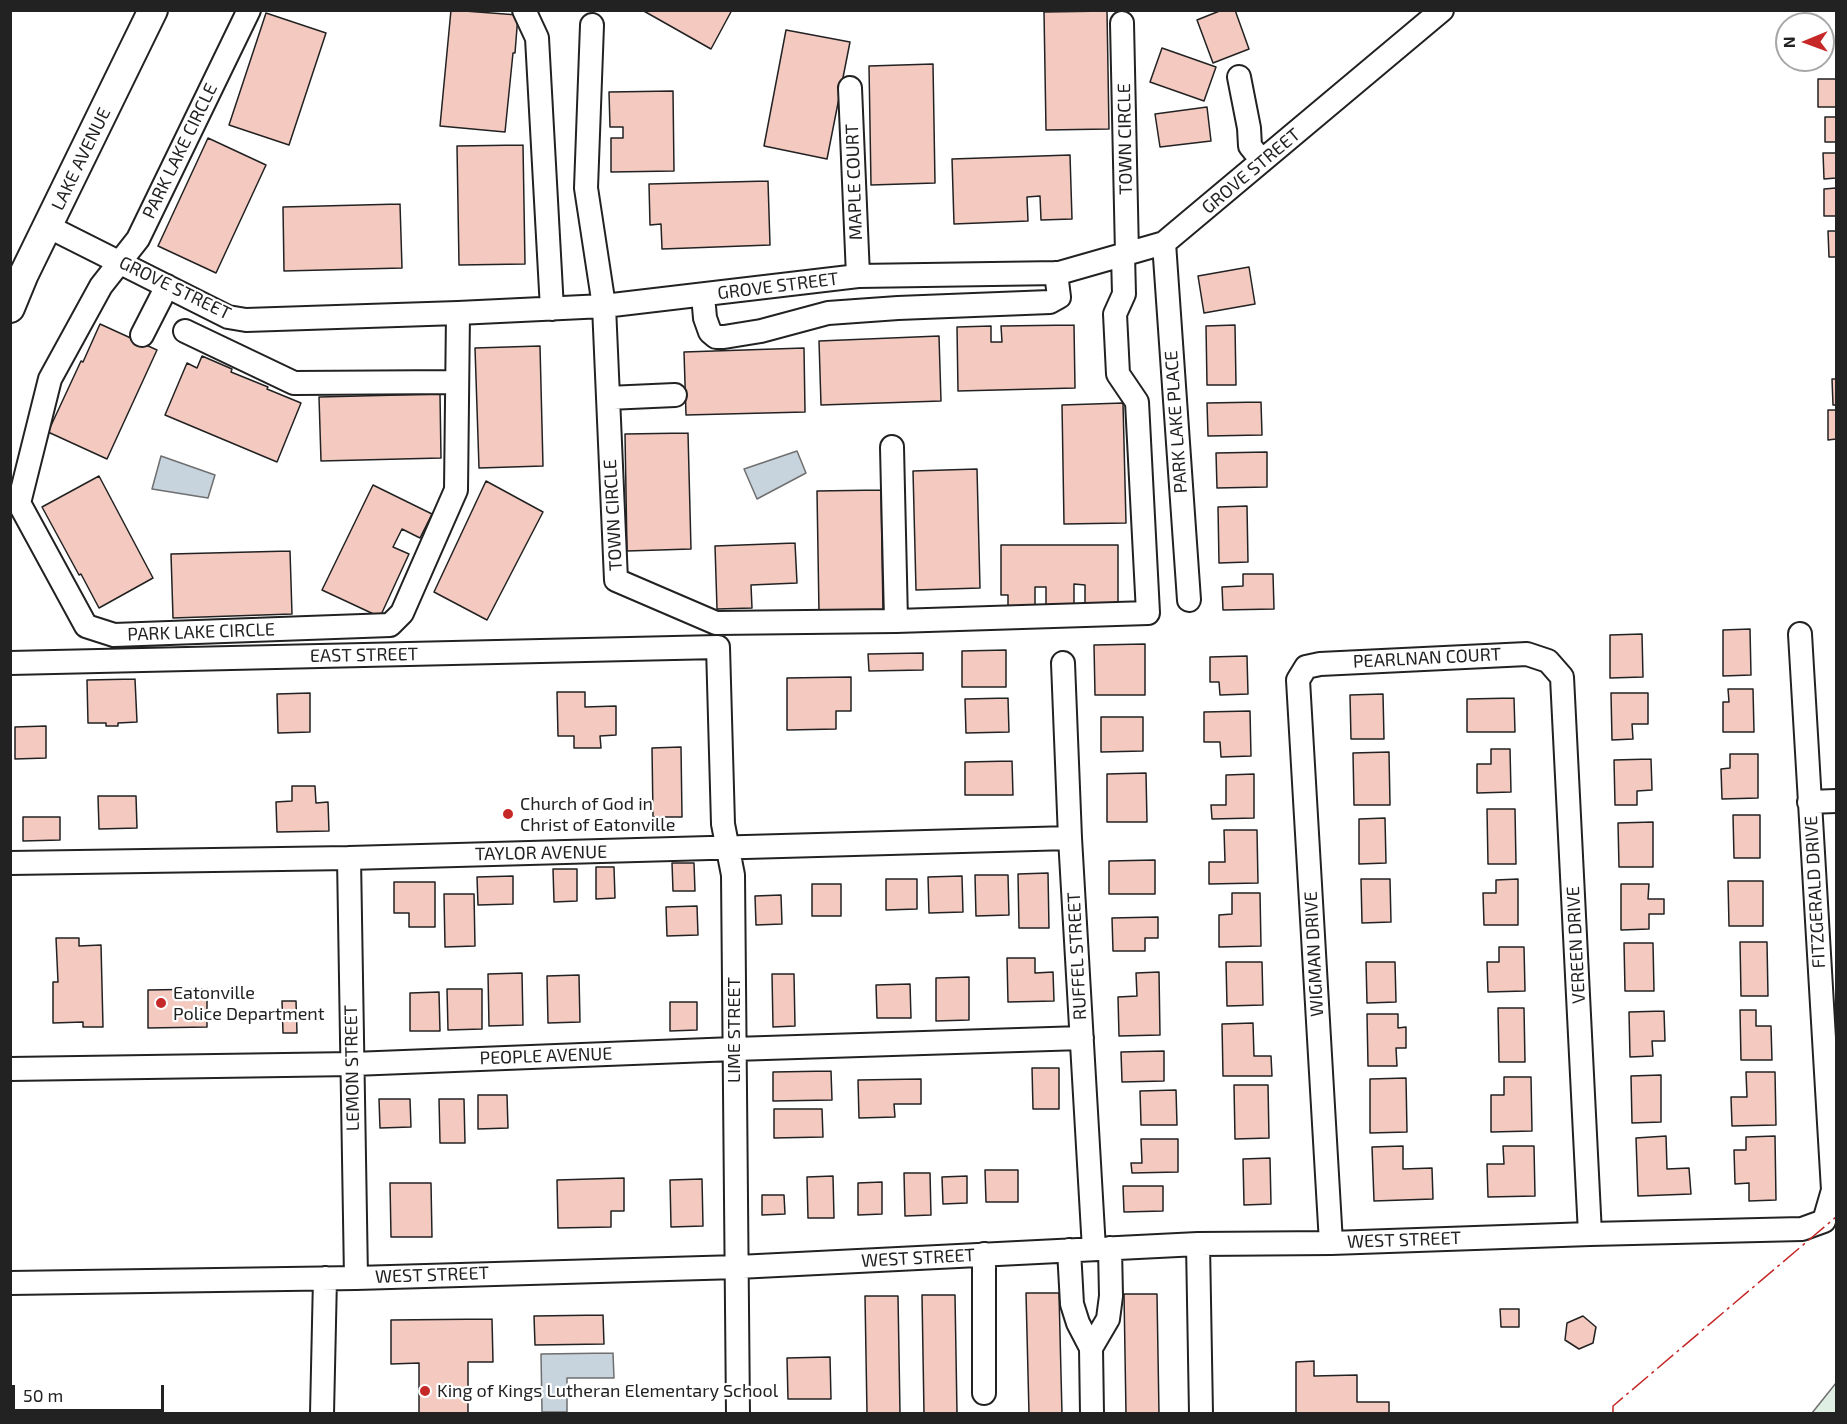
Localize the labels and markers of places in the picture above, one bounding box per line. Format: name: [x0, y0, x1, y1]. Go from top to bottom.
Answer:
place label: Church of God in Christ of Eatonville: [520, 793, 675, 836]
marker: Church of God in Christ of Eatonville: [501, 807, 515, 821]
place label: Eatonville Police Department: [173, 982, 325, 1024]
marker: Eatonville Police Department: [154, 996, 168, 1010]
place label: King of Kings Lutheran Elementary School: [437, 1380, 778, 1402]
marker: King of Kings Lutheran Elementary School: [418, 1384, 432, 1398]

